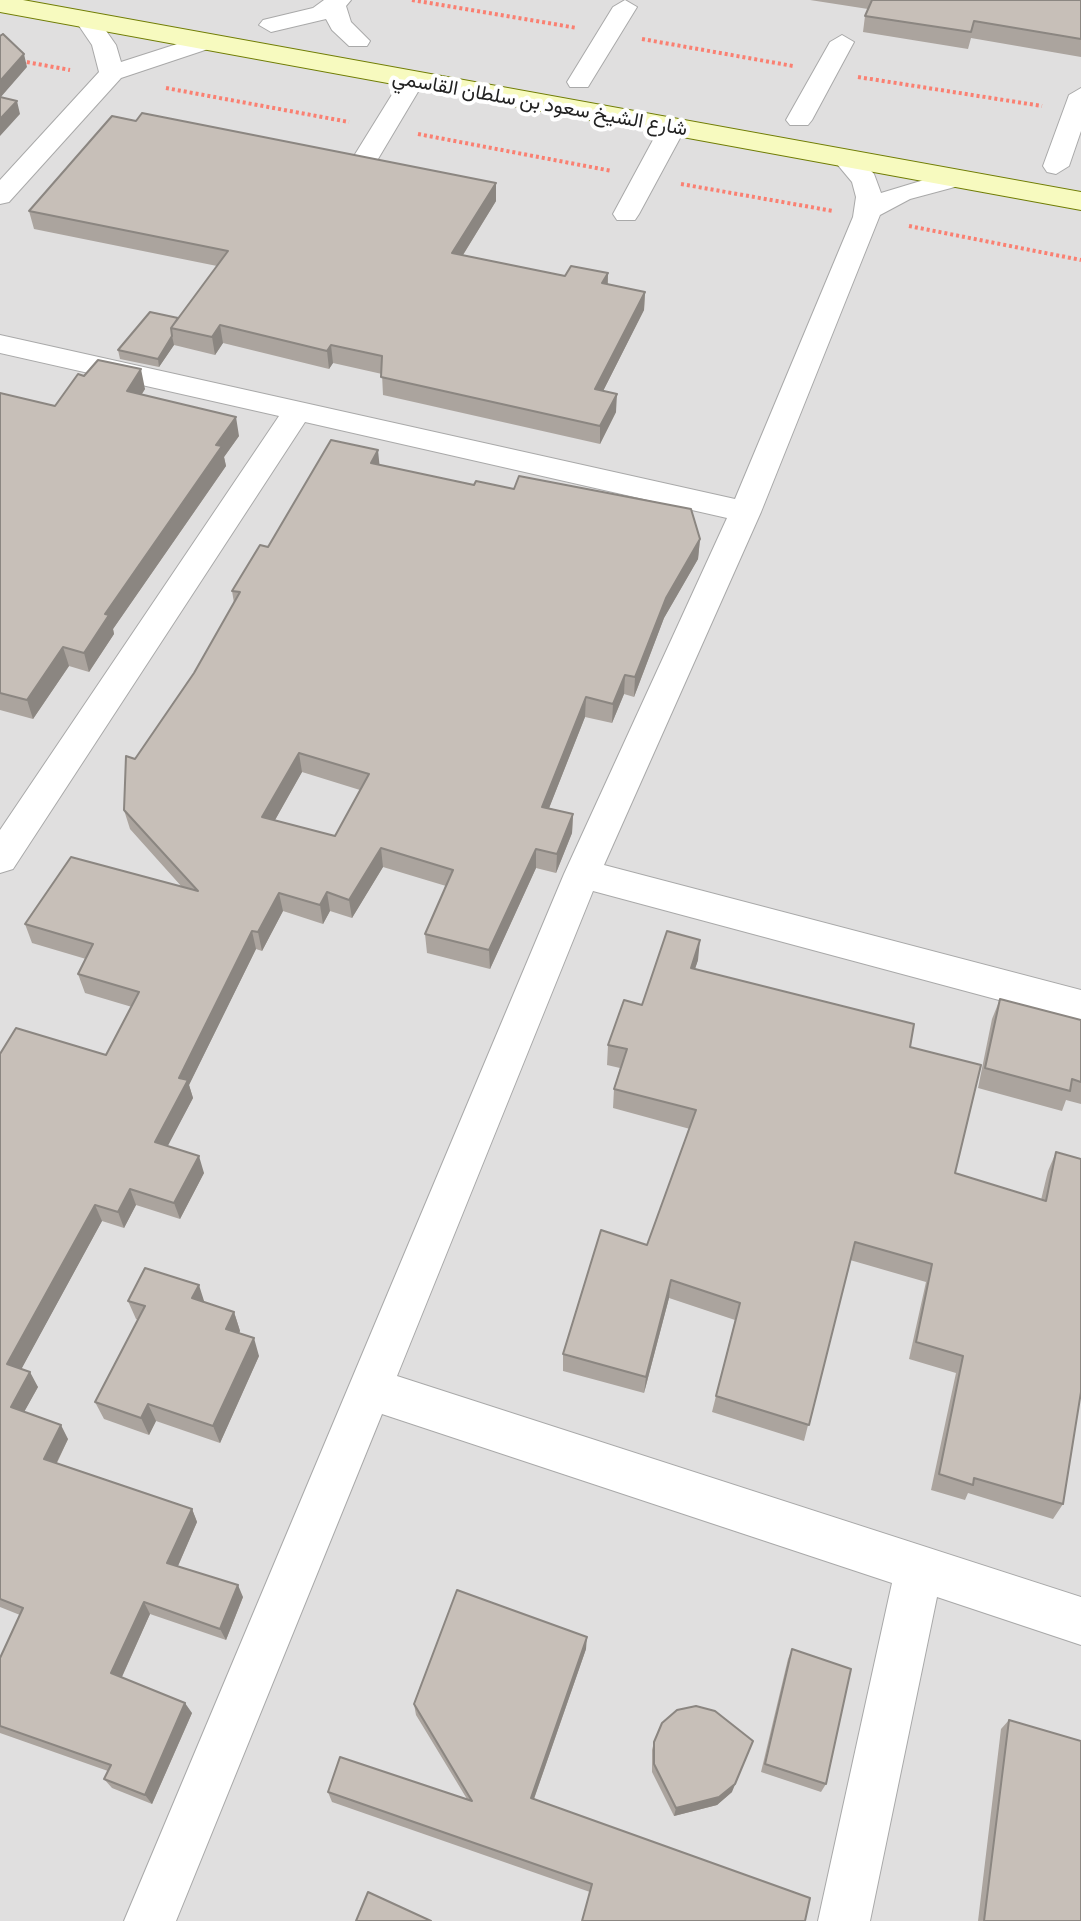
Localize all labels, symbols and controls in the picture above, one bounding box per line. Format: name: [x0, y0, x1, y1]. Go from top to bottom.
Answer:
street label: شارع الشيخ سعود بن سلطان القاسمي: [391, 65, 689, 141]

